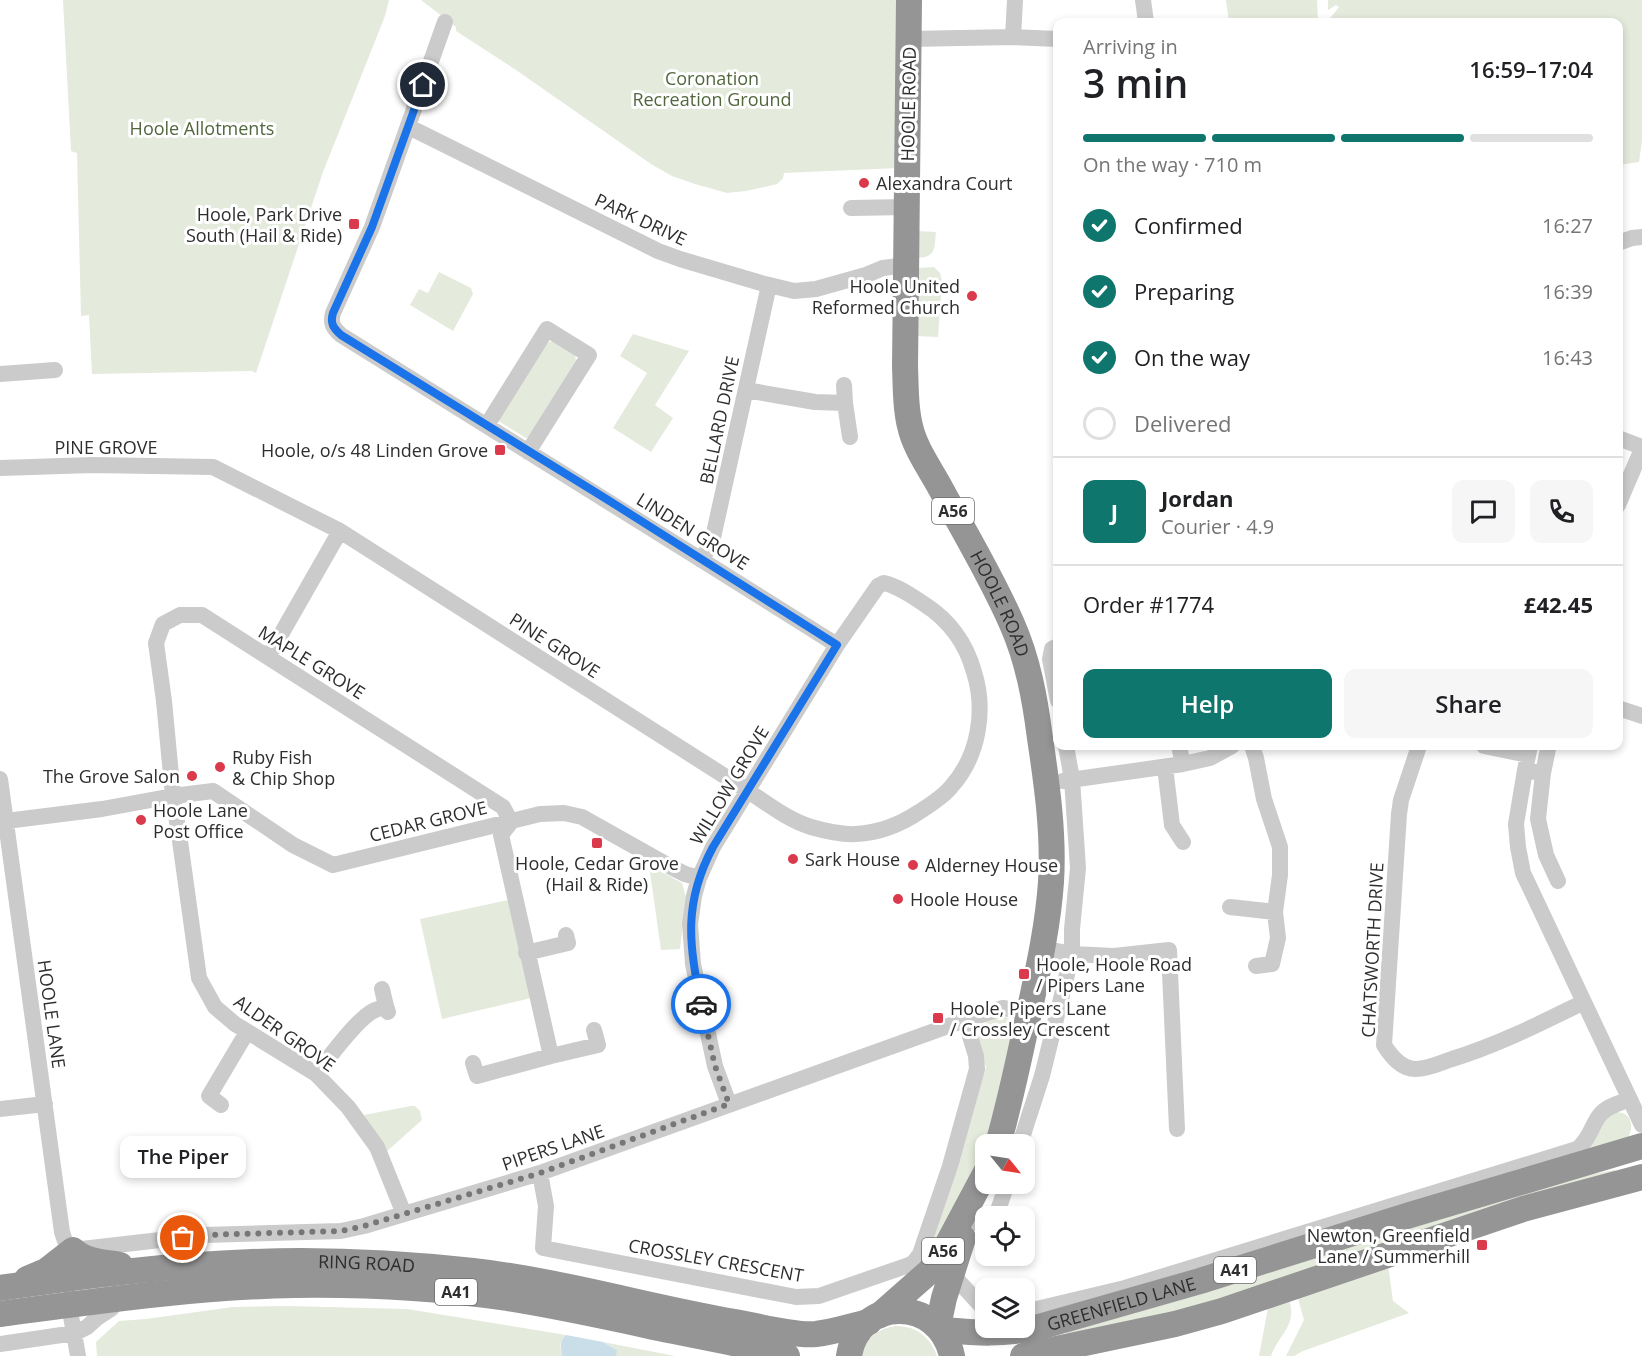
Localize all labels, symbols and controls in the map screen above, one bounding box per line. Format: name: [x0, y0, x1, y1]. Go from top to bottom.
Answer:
text: Arriving in: [1083, 33, 1178, 60]
street label: HOOLE ROAD: [895, 46, 921, 162]
text: 16:59–17:04: [1469, 54, 1593, 84]
text: 3 min: [1083, 56, 1188, 109]
pin: [397, 59, 448, 110]
park label: Coronation Recreation Ground: [632, 66, 792, 111]
icon: home: [406, 68, 439, 101]
park label: Hoole Allotments: [130, 116, 274, 140]
text: On the way · 710 m: [1083, 151, 1262, 178]
place label: Alexandra Court: [876, 171, 1013, 195]
marker: Alexandra Court: [857, 176, 871, 190]
street label: PARK DRIVE: [591, 187, 691, 251]
place label: Hoole, Park Drive South (Hail & Ride): [186, 202, 342, 247]
icon: check: [1083, 209, 1116, 242]
text: Confirmed: [1134, 210, 1243, 240]
text: 16:27: [1542, 212, 1593, 239]
marker: Hoole, Park Drive South (Hail & Ride): [347, 217, 361, 231]
place label: Hoole United Reformed Church: [812, 274, 960, 319]
icon: check: [1083, 275, 1116, 308]
text: Preparing: [1134, 276, 1234, 306]
text: 16:39: [1542, 278, 1593, 305]
marker: Hoole United Reformed Church: [965, 289, 979, 303]
icon: check: [1083, 341, 1116, 374]
text: On the way: [1134, 342, 1250, 372]
text: 16:43: [1542, 344, 1593, 371]
street label: BELLARD DRIVE: [694, 354, 744, 486]
text: Delivered: [1134, 408, 1232, 438]
street label: PINE GROVE: [54, 435, 158, 459]
place label: Hoole, o/s 48 Linden Grove: [261, 438, 488, 462]
marker: Hoole, o/s 48 Linden Grove: [493, 443, 507, 457]
button: chat: [1452, 480, 1515, 543]
button: phone: [1530, 480, 1593, 543]
text: Jordan: [1161, 483, 1234, 513]
street label: LINDEN GROVE: [632, 487, 754, 575]
text: J: [1111, 496, 1118, 526]
road number: A56: [932, 498, 974, 524]
text: Courier · 4.9: [1161, 513, 1274, 540]
street label: HOOLE ROAD: [965, 546, 1035, 660]
text: Order #1774: [1083, 589, 1214, 619]
text: £42.45: [1524, 589, 1593, 619]
street label: PINE GROVE: [505, 607, 605, 683]
street label: MAPLE GROVE: [254, 620, 370, 704]
button: Help: [1083, 669, 1332, 738]
button: Share: [1344, 669, 1593, 738]
street label: WILLOW GROVE: [684, 721, 774, 849]
place label: Ruby Fish & Chip Shop: [232, 745, 335, 790]
marker: Ruby Fish & Chip Shop: [213, 760, 227, 774]
place label: The Grove Salon: [43, 764, 180, 788]
marker: The Grove Salon: [185, 769, 199, 783]
street label: CEDAR GROVE: [367, 795, 489, 847]
place label: Hoole Lane Post Office: [153, 798, 248, 843]
marker: Hoole Lane Post Office: [134, 813, 148, 827]
marker: Hoole, Cedar Grove (Hail & Ride): [590, 836, 604, 850]
place label: Sark House: [805, 847, 900, 871]
place label: Hoole, Cedar Grove (Hail & Ride): [515, 851, 679, 896]
marker: Sark House: [786, 852, 800, 866]
place label: Alderney House: [925, 853, 1058, 877]
marker: Alderney House: [906, 858, 920, 872]
street label: CHATSWORTH DRIVE: [1355, 862, 1389, 1038]
place label: Hoole House: [910, 887, 1018, 911]
marker: Hoole House: [891, 892, 905, 906]
place label: Hoole, Hoole Road / Pipers Lane: [1036, 952, 1192, 997]
street label: HOOLE LANE: [32, 958, 72, 1070]
marker: Hoole, Hoole Road / Pipers Lane: [1017, 967, 1031, 981]
courier: [671, 974, 731, 1034]
icon: car: [685, 988, 718, 1021]
street label: ALDER GROVE: [230, 989, 340, 1077]
place label: Hoole, Pipers Lane / Crossley Crescent: [950, 996, 1110, 1041]
marker: Hoole, Pipers Lane / Crossley Crescent: [931, 1011, 945, 1025]
street label: PIPERS LANE: [499, 1118, 607, 1176]
north arrow: [975, 1134, 1035, 1194]
map controls: [975, 1134, 1035, 1338]
callout: The Piper: [120, 1136, 246, 1178]
text: The Piper: [137, 1143, 229, 1170]
button: locate: [975, 1206, 1035, 1266]
pin: [157, 1212, 208, 1263]
icon: bag: [166, 1221, 199, 1254]
place label: Newton, Greenfield Lane / Summerhill: [1307, 1223, 1470, 1268]
street label: CROSSLEY CRESCENT: [627, 1233, 806, 1287]
road number: A56: [922, 1238, 964, 1264]
marker: Newton, Greenfield Lane / Summerhill: [1475, 1238, 1489, 1252]
street label: RING ROAD: [318, 1249, 416, 1278]
road number: A41: [1214, 1257, 1256, 1283]
street label: GREENFIELD LANE: [1044, 1271, 1198, 1336]
button: layers: [975, 1278, 1035, 1338]
road number: A41: [435, 1279, 477, 1305]

